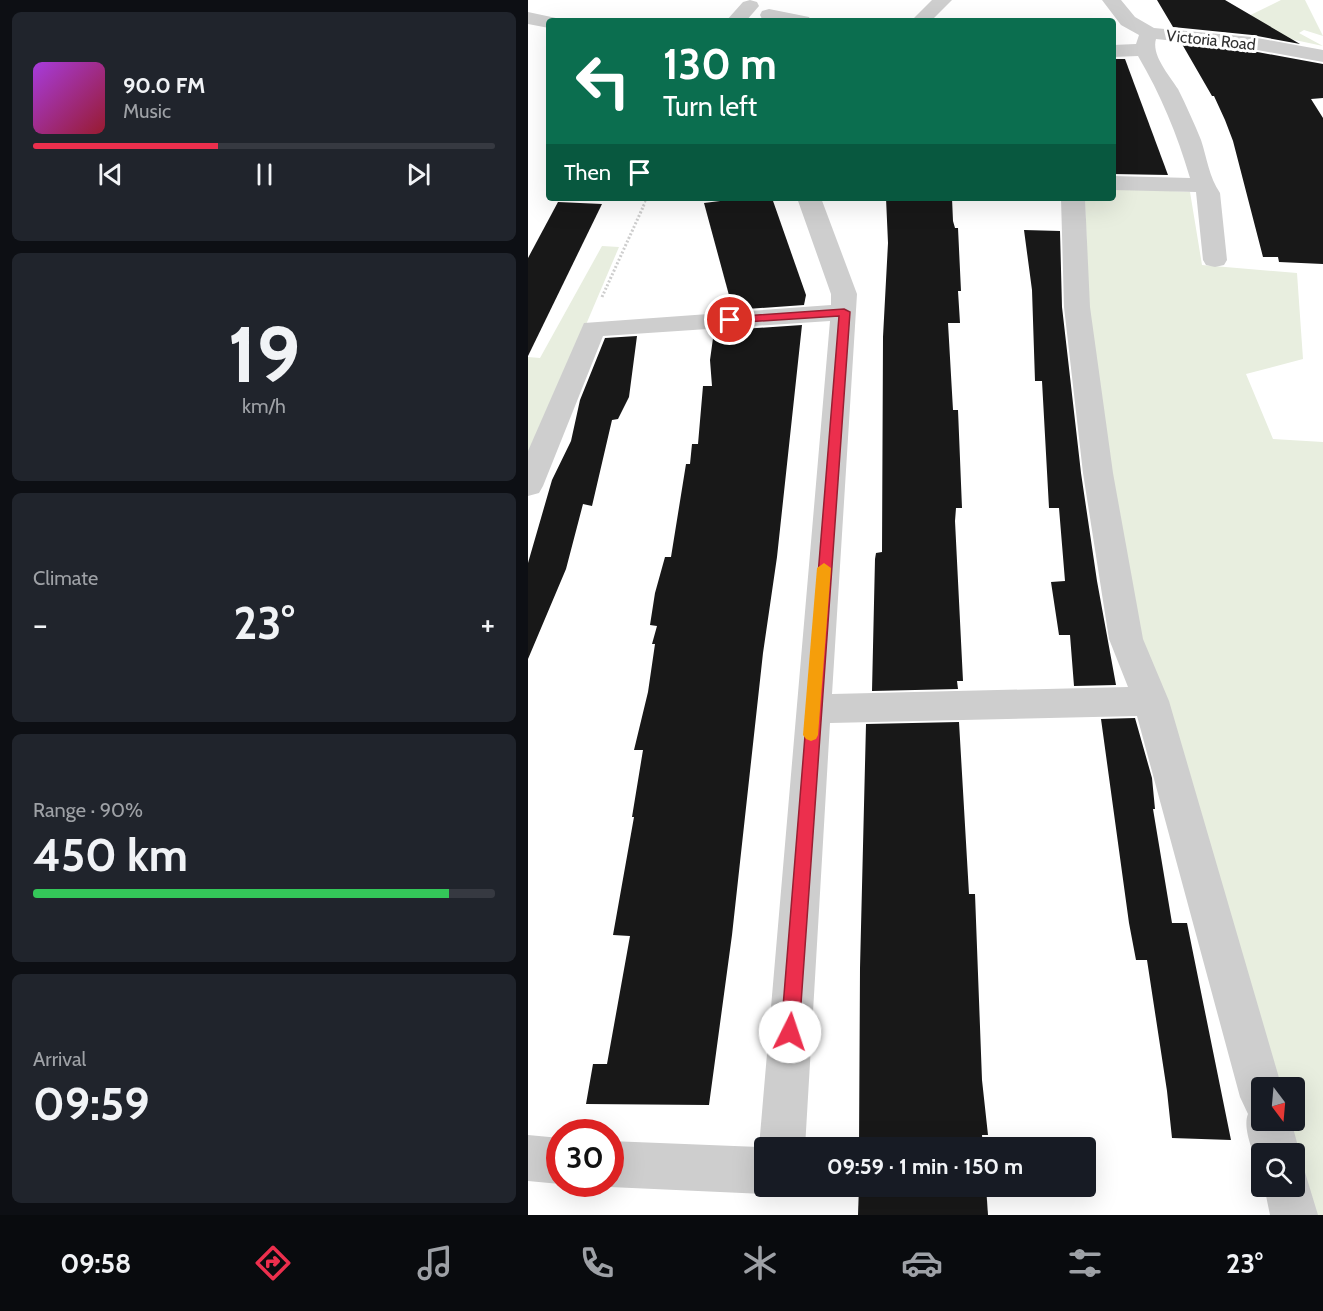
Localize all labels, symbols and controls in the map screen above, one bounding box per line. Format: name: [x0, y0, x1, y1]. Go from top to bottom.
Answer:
street label: Victoria Road: [1165, 26, 1257, 54]
text: 130 m: [663, 38, 777, 90]
icon: left: [564, 42, 642, 120]
text: 90.0 FM: [123, 72, 205, 99]
text: Turn left: [663, 90, 757, 123]
text: Music: [123, 99, 171, 123]
icon: arrive: [623, 156, 656, 189]
icon: previous: [94, 158, 127, 191]
icon: pause: [248, 158, 281, 191]
icon: next: [402, 158, 435, 191]
text: Then: [564, 159, 611, 186]
pin: [704, 294, 755, 345]
icon: arrive: [713, 303, 746, 336]
text: 19: [228, 307, 300, 402]
text: km/h: [242, 394, 286, 418]
text: Climate: [33, 566, 98, 590]
text: 23°: [233, 596, 295, 650]
text: −: [33, 604, 48, 644]
text: +: [480, 604, 495, 644]
text: Range · 90%: [33, 798, 143, 822]
text: 450 km: [33, 828, 188, 882]
position arrow: [758, 1000, 822, 1064]
text: Arrival: [33, 1047, 86, 1071]
text: 09:59: [33, 1077, 150, 1131]
north arrow: [1251, 1077, 1305, 1131]
map controls: [1251, 1077, 1305, 1197]
speed limit sign: 30: [546, 1119, 624, 1197]
button: search: [1251, 1143, 1305, 1197]
text: 09:59 · 1 min · 150 m: [827, 1153, 1023, 1180]
icon: directions: [252, 1242, 294, 1284]
icon: music: [414, 1242, 456, 1284]
icon: phone: [576, 1242, 618, 1284]
icon: climate: [739, 1242, 781, 1284]
icon: car: [901, 1242, 943, 1284]
icon: filters: [1064, 1242, 1106, 1284]
text: 09:58: [60, 1247, 131, 1280]
text: 23°: [1226, 1247, 1263, 1280]

